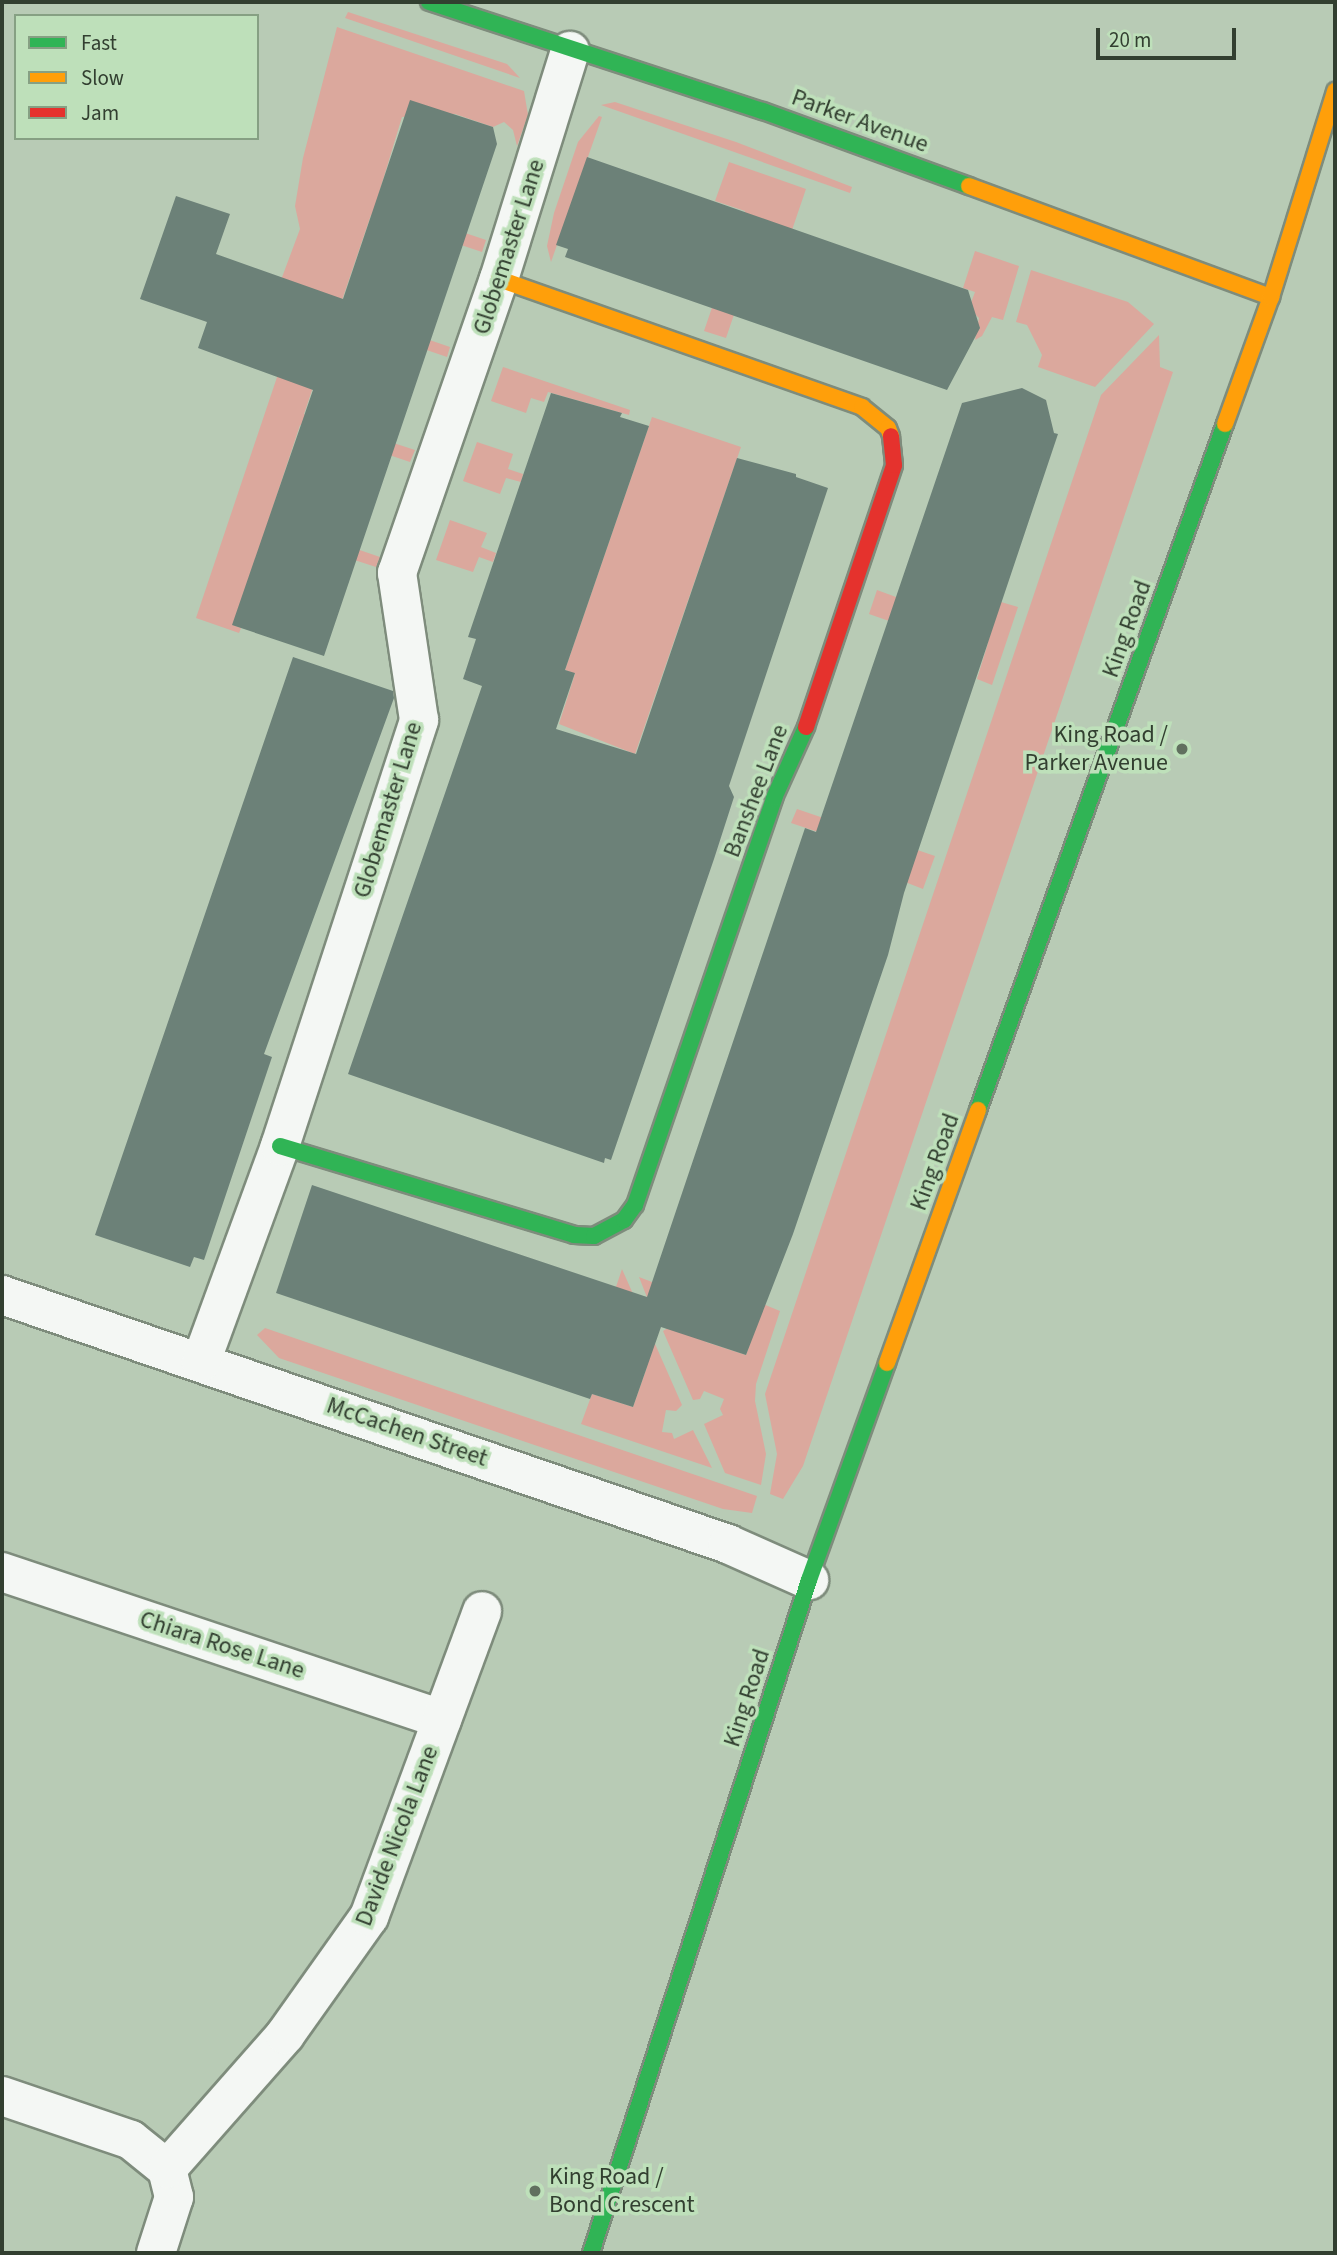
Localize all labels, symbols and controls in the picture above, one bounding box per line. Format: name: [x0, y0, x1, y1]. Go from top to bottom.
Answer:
legend: [14, 14, 259, 140]
scale bar: [1099, 14, 1239, 58]
text: 20 m: [1109, 25, 1151, 55]
text: Fast: [81, 28, 117, 58]
text: Slow: [81, 63, 124, 93]
street label: Parker Avenue: [788, 83, 932, 159]
text: Jam: [81, 98, 119, 128]
street label: Globemaster Lane: [467, 156, 551, 338]
street label: King Road: [1096, 576, 1158, 682]
street label: Globemaster Lane: [348, 719, 428, 901]
street label: Banshee Lane: [717, 721, 795, 861]
place label: King Road / Parker Avenue: [1025, 721, 1168, 777]
marker: King Road / Parker Avenue: [1174, 741, 1190, 757]
street label: King Road: [904, 1109, 966, 1215]
street label: McCachen Street: [323, 1391, 491, 1473]
street label: Chiara Rose Lane: [136, 1605, 308, 1685]
street label: King Road: [718, 1645, 776, 1751]
street label: Davide Nicola Lane: [349, 1742, 445, 1930]
place label: King Road / Bond Crescent: [549, 2163, 695, 2219]
marker: King Road / Bond Crescent: [527, 2183, 543, 2199]

